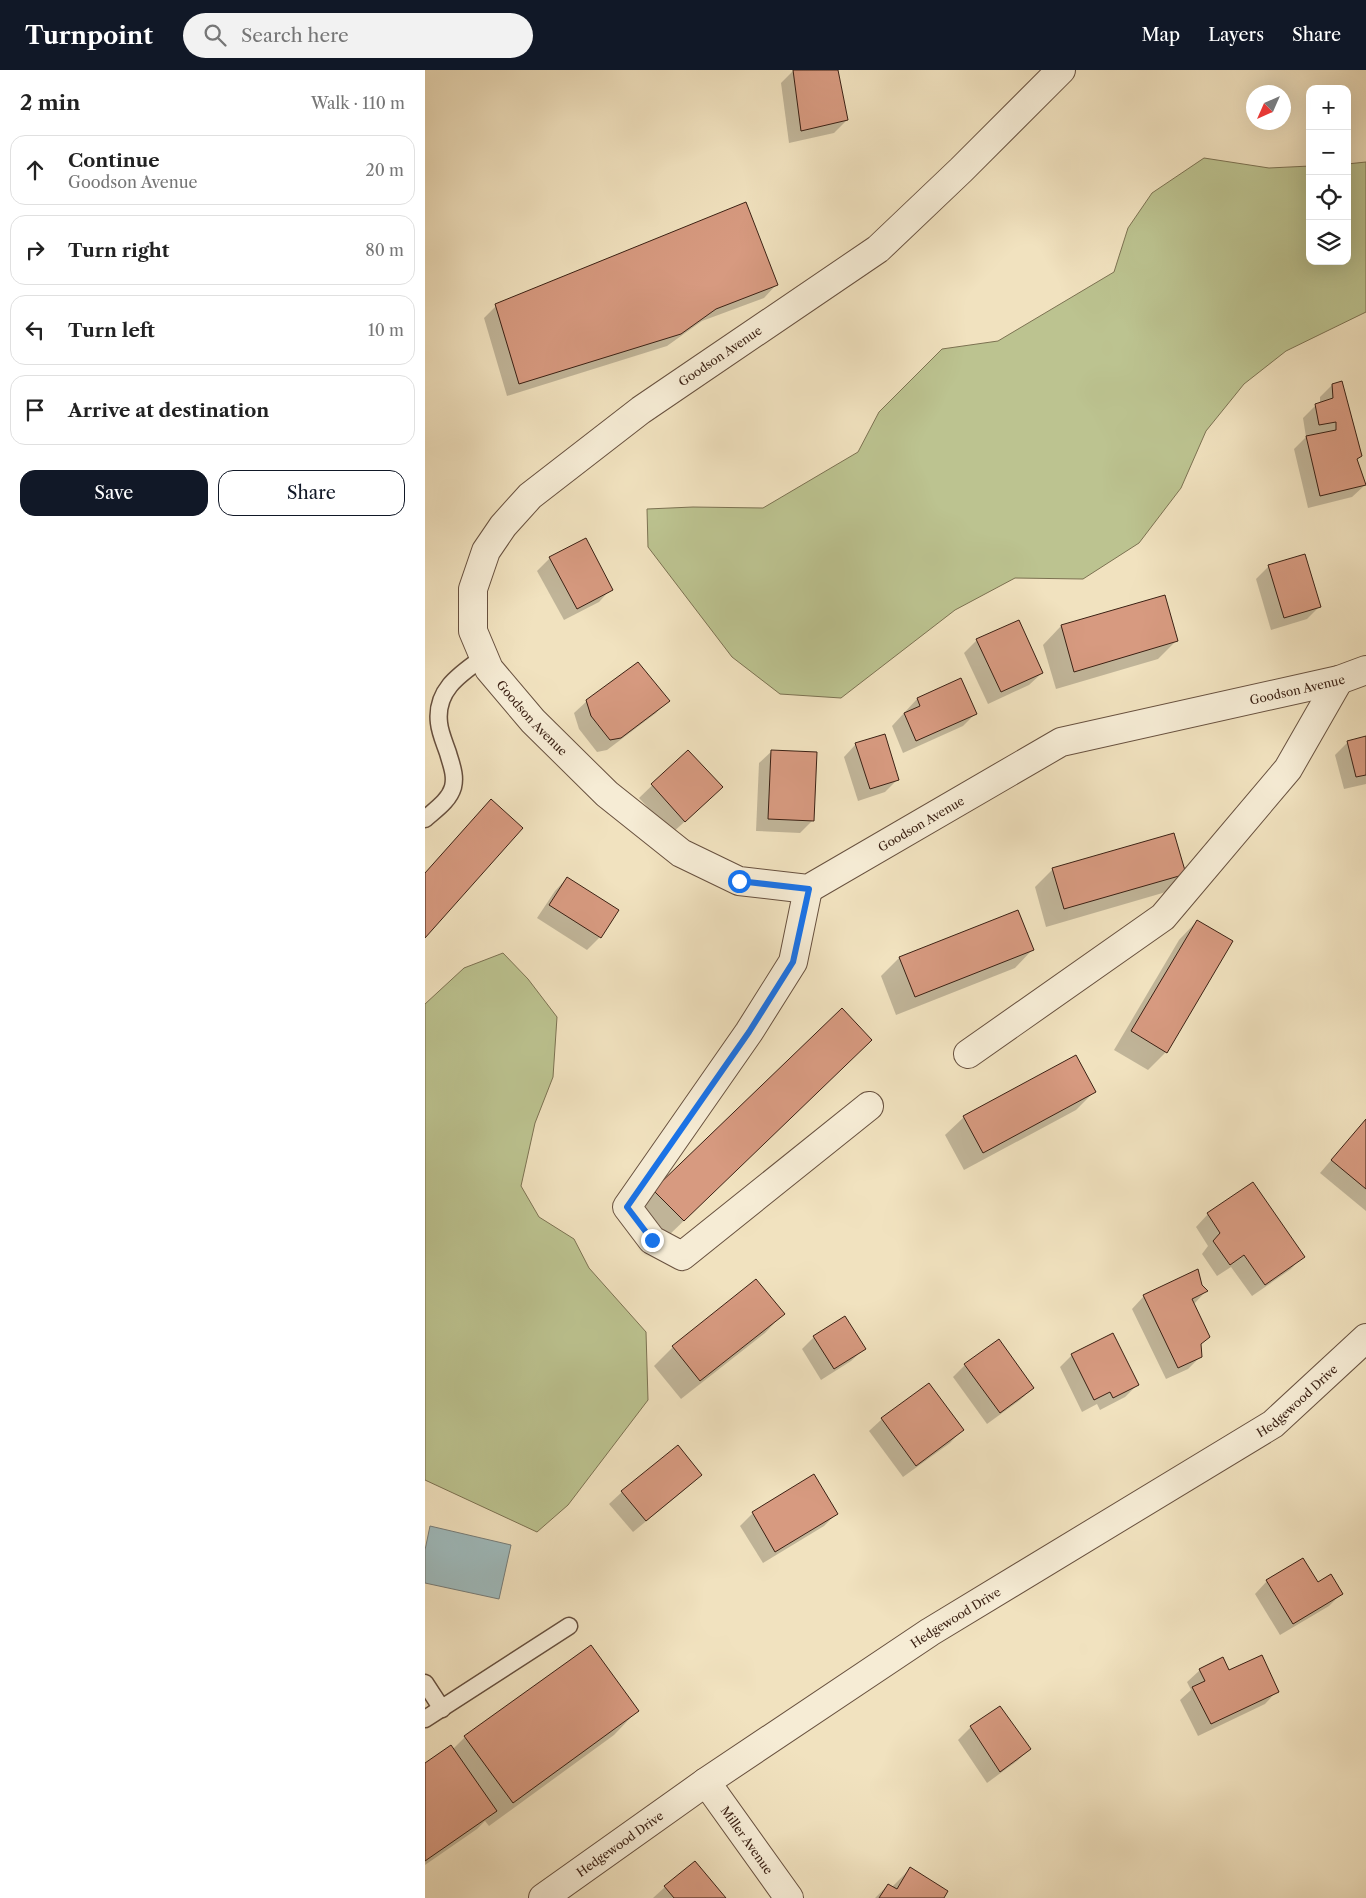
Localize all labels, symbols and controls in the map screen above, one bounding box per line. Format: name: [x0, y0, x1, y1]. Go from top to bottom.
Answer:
search box: [183, 13, 533, 58]
text: Turnpoint: [25, 21, 153, 50]
icon: search: [201, 21, 229, 49]
text: Search here: [241, 24, 349, 47]
text: Map: [1142, 24, 1180, 46]
text: Layers: [1208, 24, 1264, 46]
text: Share: [1292, 24, 1341, 46]
north arrow: [1246, 85, 1291, 130]
map controls: [1306, 85, 1351, 265]
button: +: [1306, 85, 1351, 130]
text: 2 min: [20, 90, 80, 115]
text: Walk · 110 m: [311, 93, 405, 113]
button: −: [1306, 130, 1351, 175]
text: Continue: [68, 149, 160, 172]
icon: ahead: [21, 156, 49, 184]
text: 20 m: [365, 160, 404, 180]
text: Goodson Avenue: [68, 172, 198, 192]
button: locate: [1306, 175, 1351, 220]
button: layers: [1306, 220, 1351, 265]
icon: right: [21, 236, 49, 264]
text: Turn right: [68, 239, 169, 262]
text: 80 m: [365, 240, 404, 260]
icon: left: [21, 316, 49, 344]
text: Turn left: [68, 319, 155, 342]
text: 10 m: [368, 320, 404, 340]
street label: Goodson Avenue: [676, 322, 765, 389]
icon: arrive: [21, 396, 49, 424]
text: Arrive at destination: [68, 399, 269, 422]
button: Save: [20, 470, 208, 516]
button: Share: [218, 470, 405, 516]
street label: Goodson Avenue: [1248, 671, 1347, 707]
street label: Goodson Avenue: [494, 677, 571, 759]
street label: Goodson Avenue: [875, 792, 967, 854]
route start: [728, 870, 751, 893]
route end: [641, 1229, 664, 1252]
street label: Hedgewood Drive: [1253, 1361, 1340, 1440]
street label: Hedgewood Drive: [907, 1584, 1003, 1651]
street label: Miller Avenue: [718, 1803, 777, 1877]
street label: Hedgewood Drive: [573, 1807, 666, 1879]

